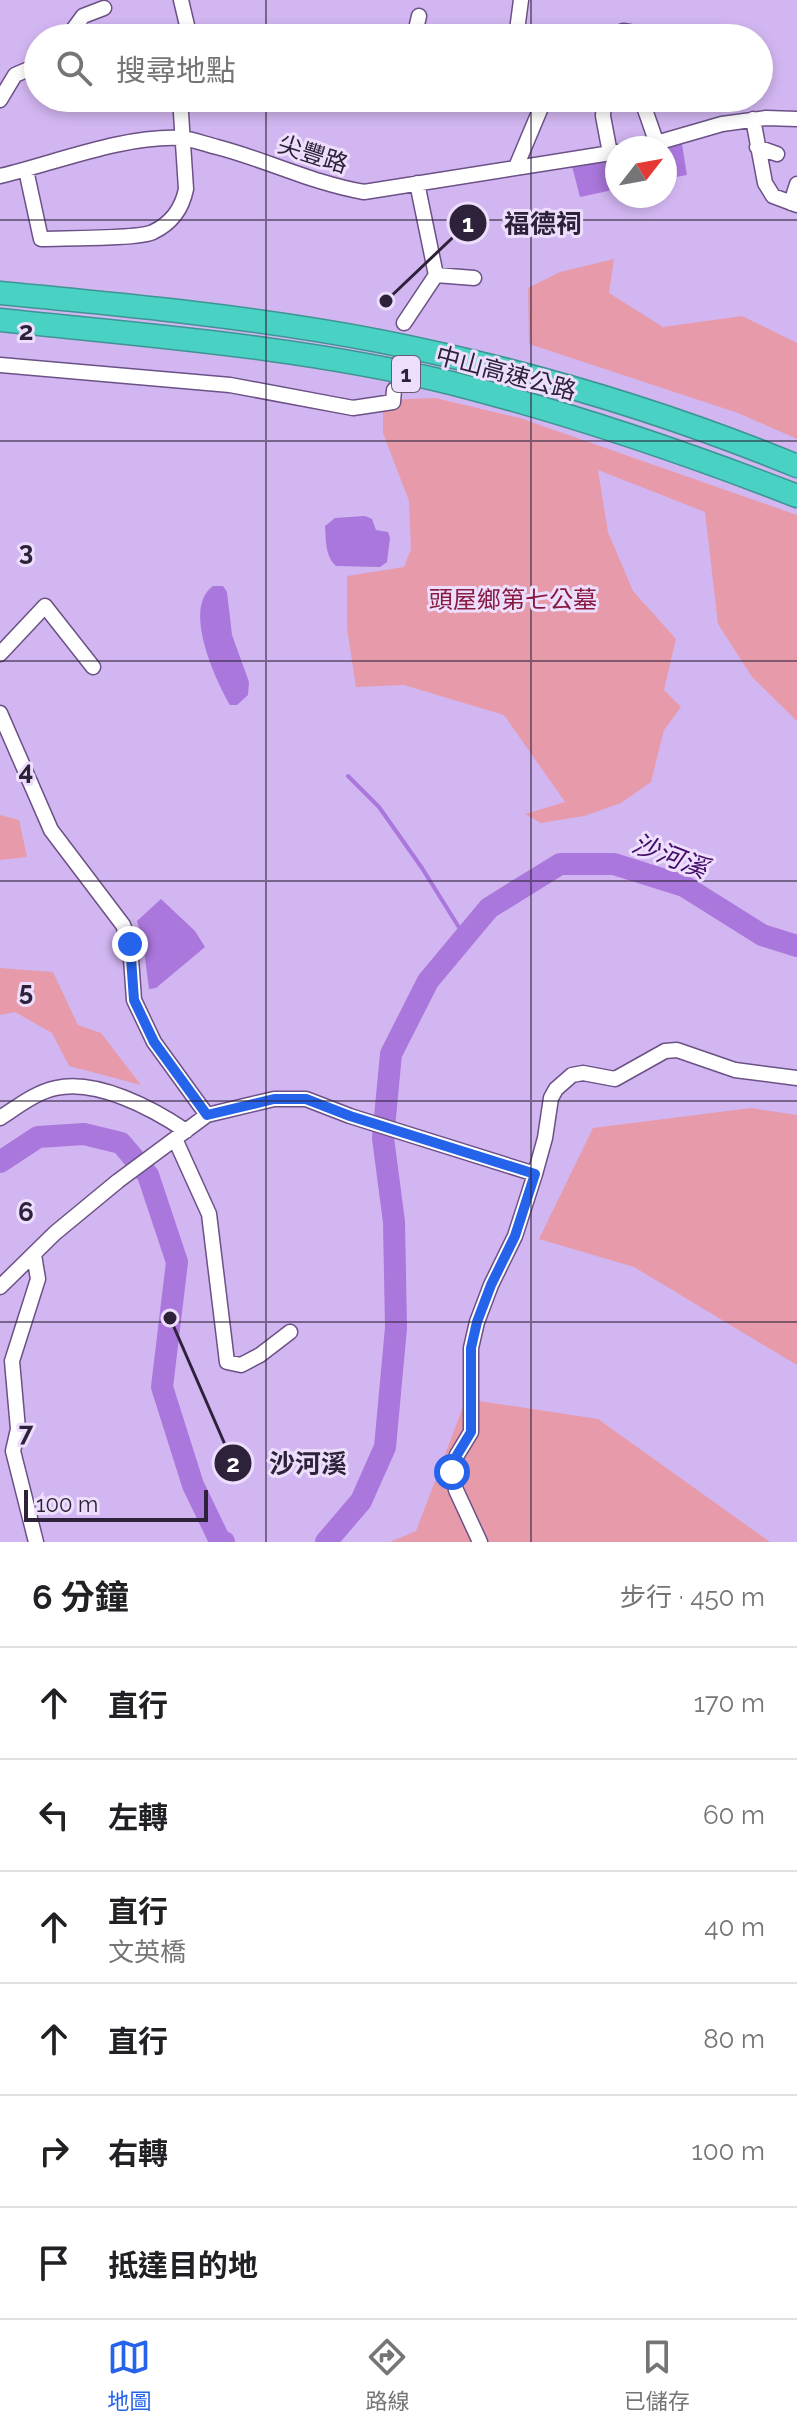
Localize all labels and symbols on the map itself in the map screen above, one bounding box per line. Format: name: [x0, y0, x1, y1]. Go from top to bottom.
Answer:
street label: 尖豐路: [274, 129, 352, 179]
north arrow: [605, 136, 677, 208]
callout: 福德祠: [448, 198, 598, 248]
text: 1: [462, 209, 474, 238]
text: 福德祠: [504, 209, 582, 239]
text: 2: [19, 316, 33, 346]
street label: 中山高速公路: [433, 340, 579, 406]
road number: 1: [392, 356, 420, 392]
text: 3: [19, 536, 33, 566]
park label: 頭屋鄉第七公墓: [429, 585, 597, 614]
text: 4: [19, 756, 33, 786]
water label: 沙河溪: [628, 828, 716, 885]
route end: [112, 926, 148, 962]
text: 5: [19, 976, 33, 1006]
text: 6: [18, 1197, 34, 1227]
text: 7: [19, 1417, 34, 1447]
callout: 沙河溪: [213, 1438, 363, 1488]
text: 2: [226, 1449, 240, 1478]
text: 沙河溪: [269, 1449, 347, 1479]
route start: [434, 1454, 470, 1490]
scale bar: [24, 1486, 208, 1522]

